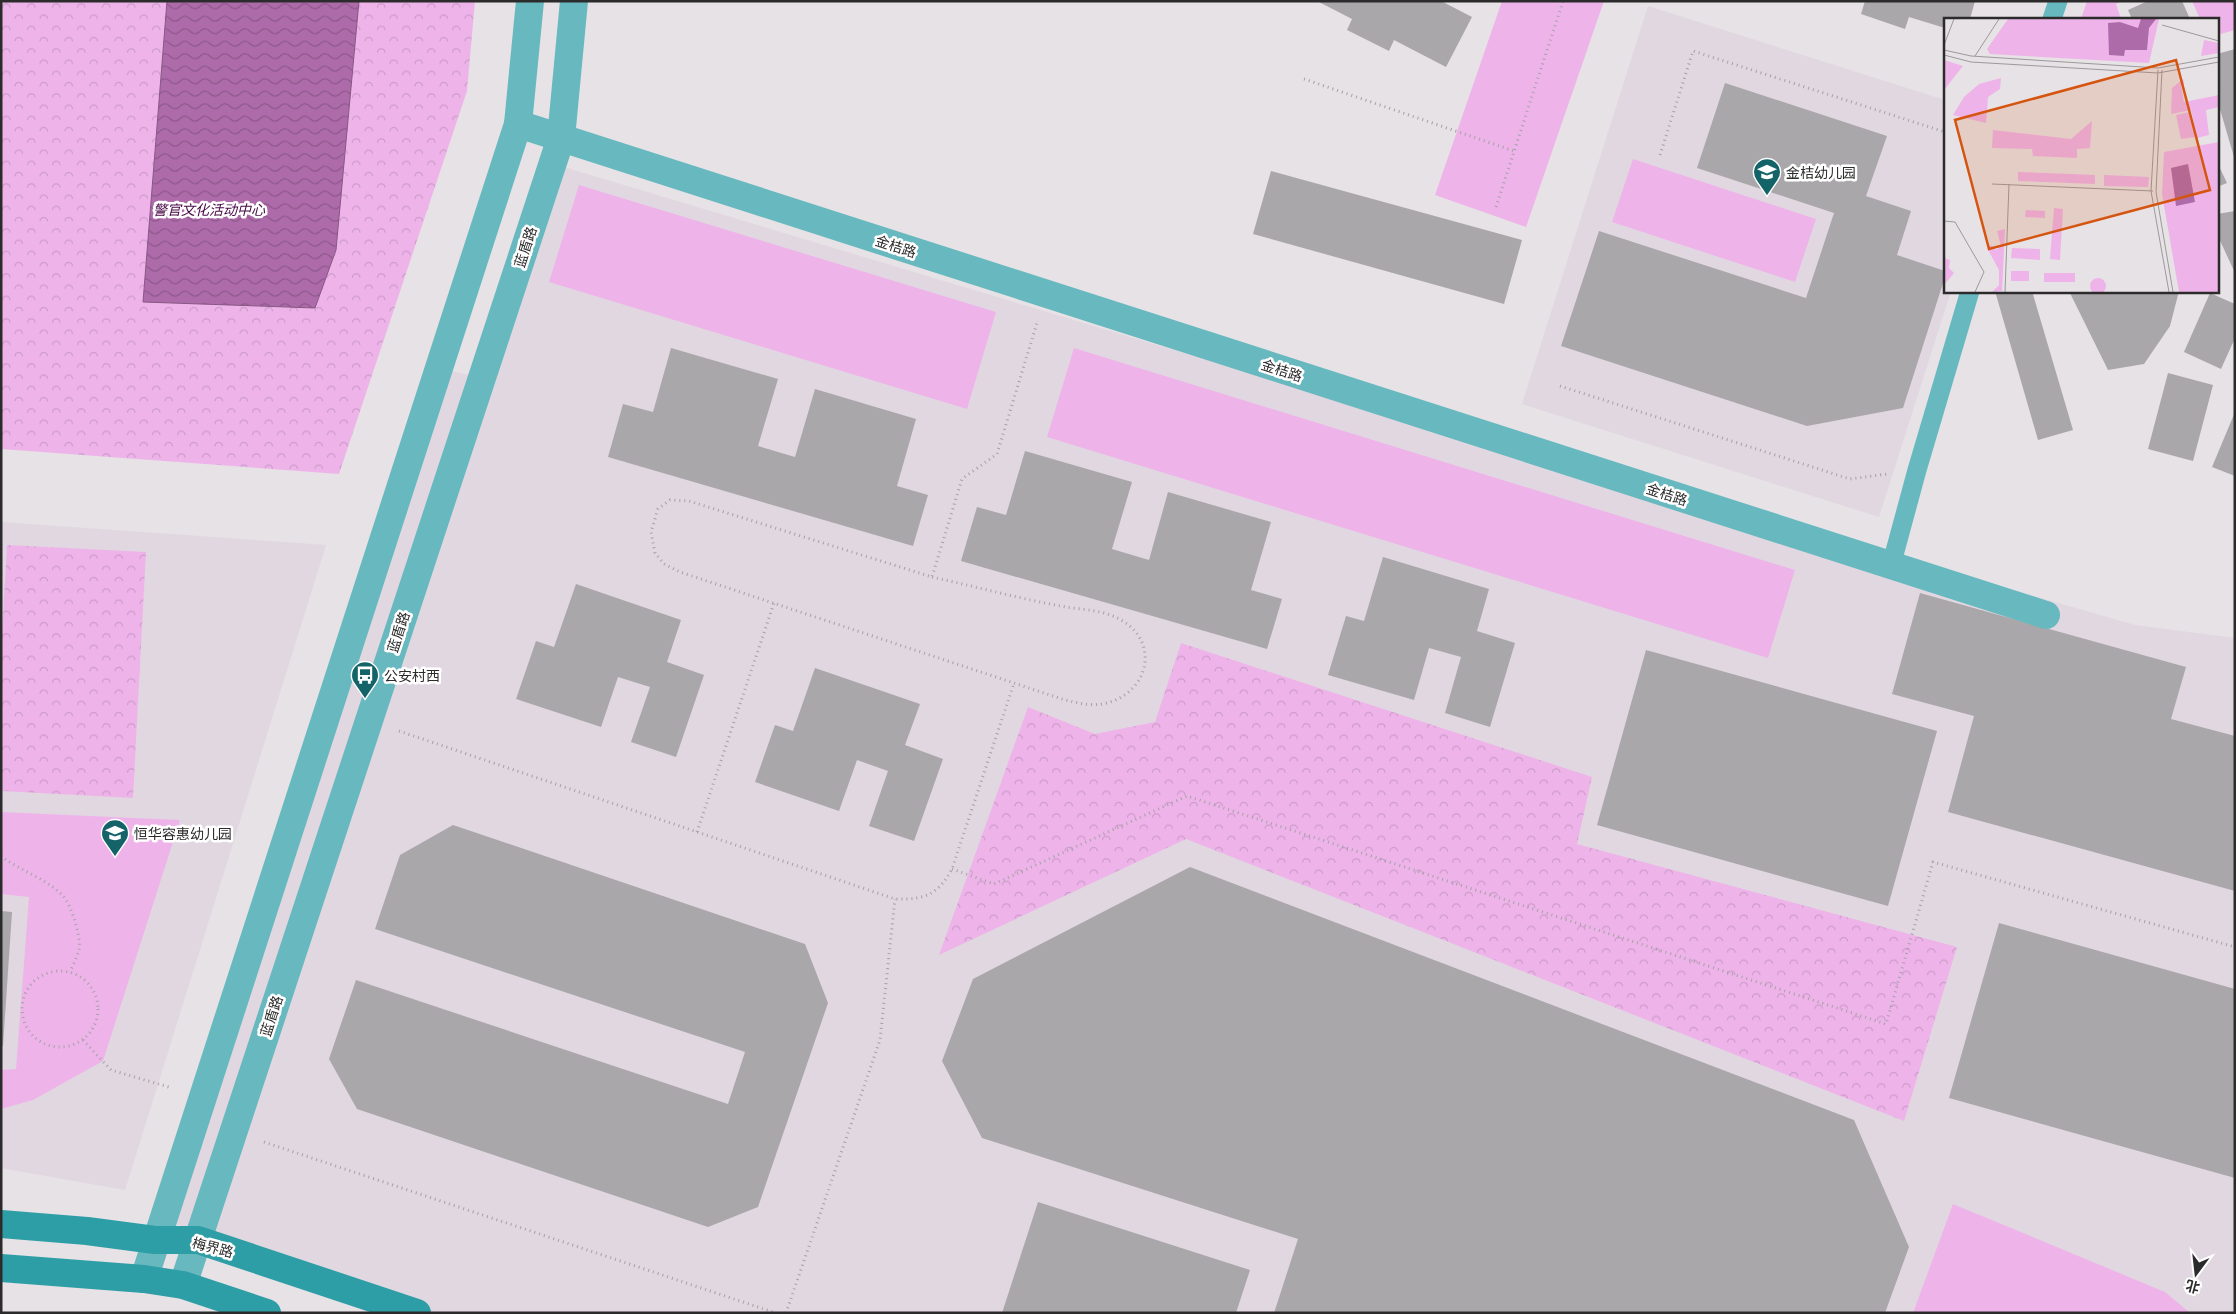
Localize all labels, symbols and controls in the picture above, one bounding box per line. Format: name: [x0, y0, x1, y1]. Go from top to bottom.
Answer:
inset map: [1944, 18, 2218, 292]
school or university icon: 金桔幼儿园: [1752, 157, 1782, 196]
place label: 金桔幼儿园: [1786, 163, 1856, 182]
park label: 警官文化活动中心: [153, 200, 266, 219]
street label: 蓝盾路: [509, 224, 541, 270]
street label: 金桔路: [873, 230, 919, 262]
street label: 金桔路: [1259, 354, 1305, 386]
street label: 金桔路: [1644, 478, 1690, 510]
street label: 蓝盾路: [382, 609, 414, 655]
bus stop icon: 公安村西: [350, 660, 380, 699]
place label: 公安村西: [384, 666, 440, 685]
school or university icon: 恒华容惠幼儿园: [100, 818, 130, 857]
place label: 恒华容惠幼儿园: [134, 824, 232, 843]
street label: 蓝盾路: [255, 993, 287, 1039]
street label: 梅界路: [190, 1232, 236, 1262]
north arrow: [2171, 1249, 2221, 1299]
text: 北: [2183, 1276, 2202, 1298]

